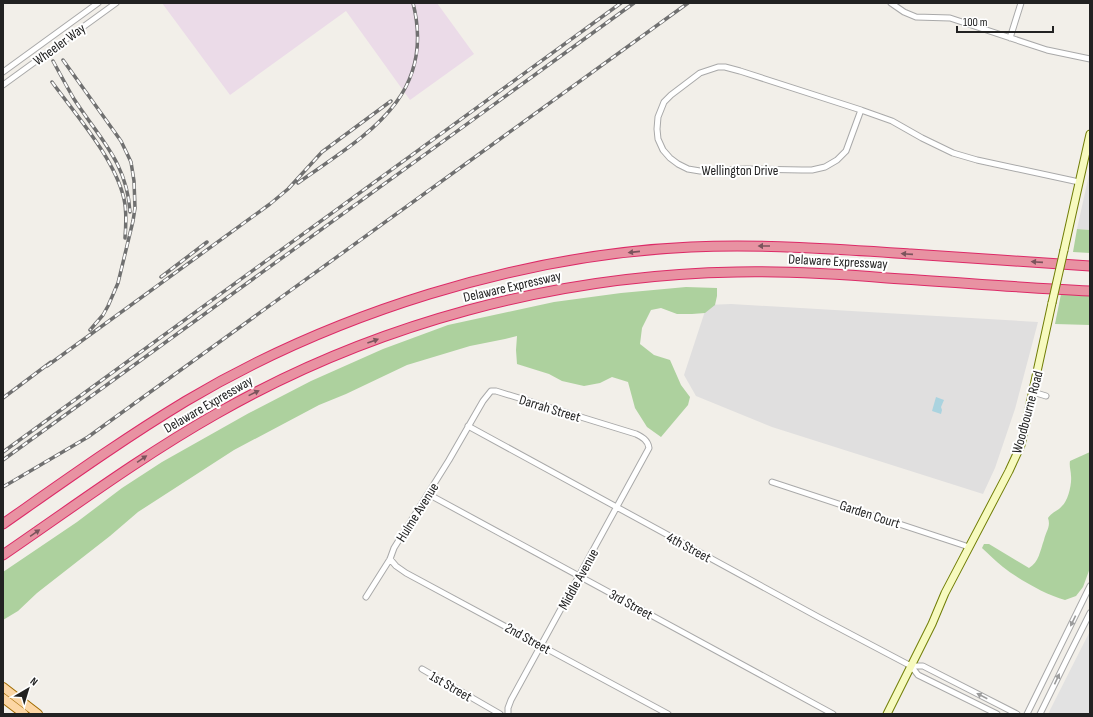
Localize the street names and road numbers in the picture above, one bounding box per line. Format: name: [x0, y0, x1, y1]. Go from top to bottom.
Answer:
street label: Wheeler Way: [30, 19, 89, 69]
street label: Wellington Drive: [702, 162, 778, 179]
street label: Delaware Expressway: [788, 250, 889, 273]
street label: Delaware Expressway: [462, 267, 563, 306]
street label: Woodbourne Road: [1008, 369, 1047, 455]
street label: Delaware Expressway: [161, 372, 256, 437]
street label: Darrah Street: [517, 391, 583, 426]
street label: Hulme Avenue: [393, 480, 442, 545]
street label: Garden Court: [837, 497, 902, 532]
street label: 4th Street: [664, 529, 714, 566]
street label: Middle Avenue: [555, 546, 602, 613]
street label: 3rd Street: [606, 586, 656, 623]
street label: 2nd Street: [502, 619, 553, 658]
street label: 1st Street: [427, 668, 475, 705]

